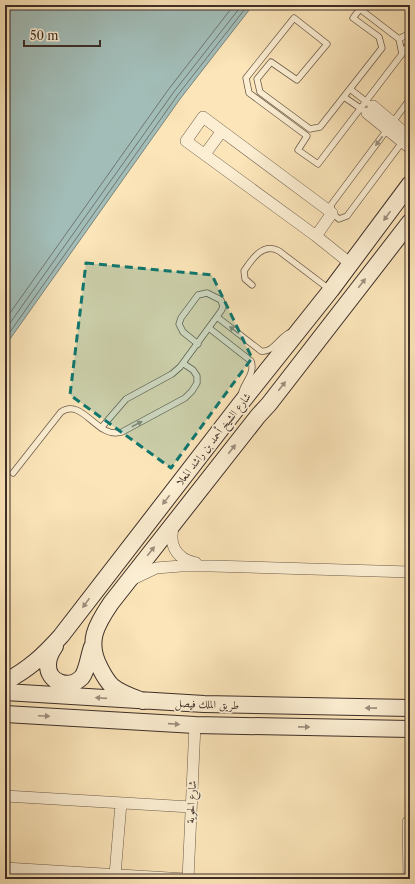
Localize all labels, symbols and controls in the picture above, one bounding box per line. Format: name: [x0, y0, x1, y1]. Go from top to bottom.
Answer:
scale bar: [24, 22, 100, 48]
text: 50 m: [30, 28, 59, 43]
one-way arrow: [374, 136, 383, 147]
one-way arrow: [383, 210, 391, 221]
one-way arrow: [358, 278, 367, 289]
one-way arrow: [228, 325, 239, 334]
one-way arrow: [278, 381, 287, 392]
street label: شارع الشيخ أحمد بن راشد المعلا: [172, 389, 257, 491]
one-way arrow: [131, 420, 142, 427]
one-way arrow: [227, 443, 236, 454]
one-way arrow: [162, 495, 170, 505]
one-way arrow: [147, 546, 156, 557]
one-way arrow: [83, 598, 91, 608]
one-way arrow: [95, 695, 107, 702]
street label: طريق الملك فيصل: [175, 696, 239, 714]
one-way arrow: [364, 705, 377, 711]
one-way arrow: [38, 713, 50, 720]
one-way arrow: [168, 720, 180, 727]
one-way arrow: [298, 724, 311, 730]
street label: شارع الحوية: [183, 780, 202, 824]

